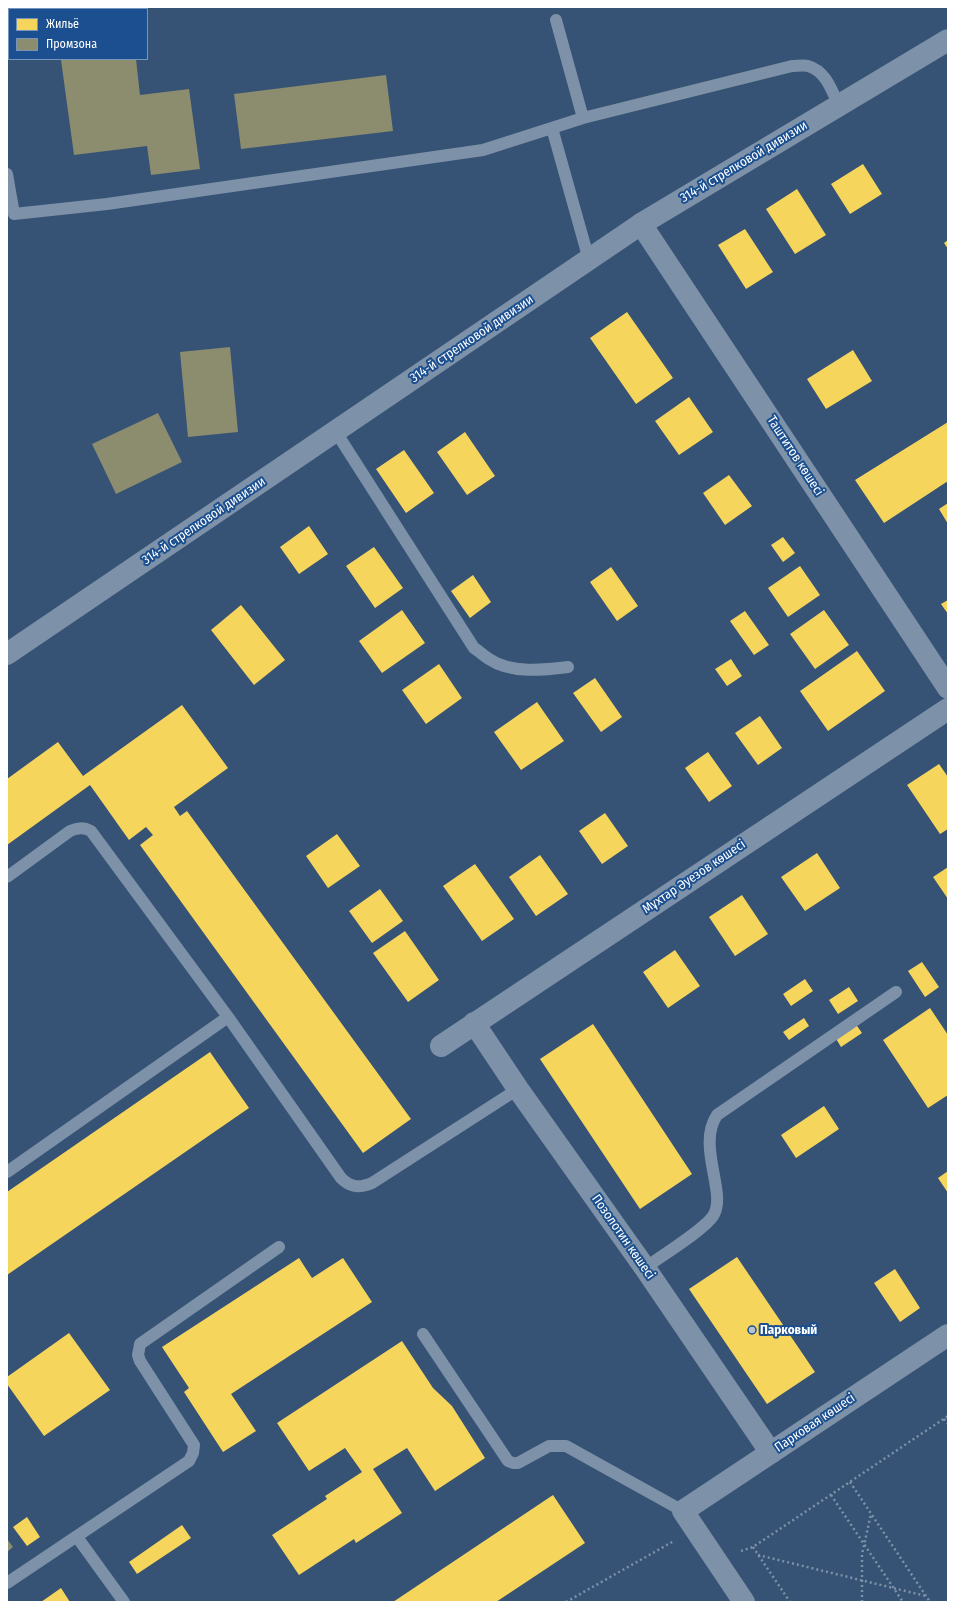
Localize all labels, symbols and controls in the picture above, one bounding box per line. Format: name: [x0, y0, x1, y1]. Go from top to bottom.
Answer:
legend: [8, 8, 148, 60]
text: Жильё: [46, 17, 79, 31]
text: Промзона: [46, 37, 97, 51]
street label: 314-й стрелковой дивизии: [678, 118, 810, 206]
street label: 314-й стрелковой дивизии: [407, 292, 537, 386]
street label: Таштитов көшесі: [763, 413, 827, 499]
street label: 314-й стрелковой дивизии: [139, 474, 269, 568]
street label: Мұхтар Әуезов көшесі: [640, 837, 748, 917]
street label: Позолотин көшесі: [588, 1192, 658, 1282]
place label: Парковый: [760, 1322, 817, 1338]
marker: Парковый: [747, 1325, 757, 1335]
street label: Парковая көшесі: [772, 1390, 858, 1456]

